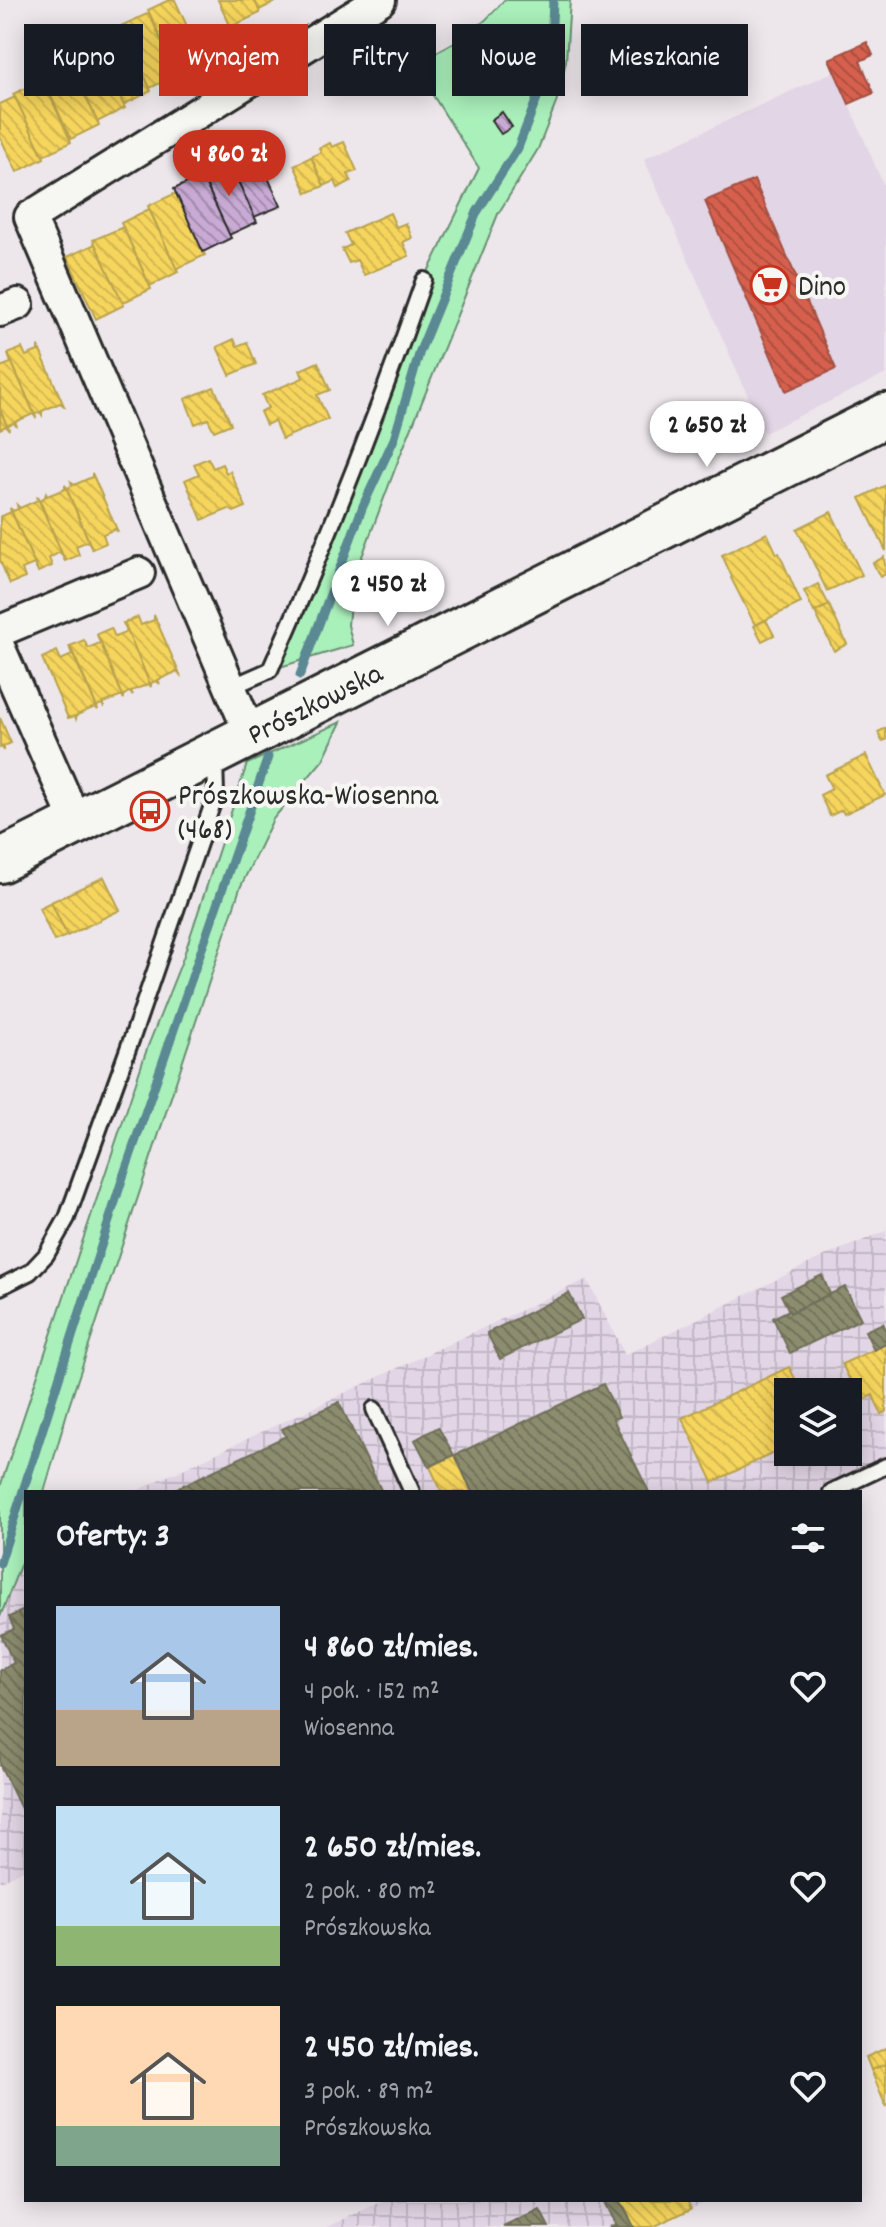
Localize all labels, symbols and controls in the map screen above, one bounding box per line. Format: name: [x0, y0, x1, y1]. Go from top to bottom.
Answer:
chip: Kupno: [24, 24, 143, 96]
chip: Wynajem: [159, 24, 308, 96]
chip: Filtry: [324, 24, 436, 96]
chip: Nowe: [452, 24, 565, 96]
chip: Mieszkanie: [581, 24, 748, 96]
pin: 4 860 zł: [146, 130, 312, 198]
text: 4 860 zł: [191, 137, 267, 174]
supermarket icon: Dino: [749, 264, 791, 306]
place label: Dino: [798, 268, 846, 311]
pin: 2 650 zł: [624, 401, 790, 469]
text: 2 650 zł: [668, 408, 746, 445]
pin: 2 450 zł: [305, 560, 471, 628]
text: 2 450 zł: [350, 567, 426, 604]
street label: Prószkowska: [241, 654, 392, 759]
place label: Prószkowska-Wiosenna (468): [178, 777, 439, 854]
bus stop icon: Prószkowska-Wiosenna (468): [129, 790, 171, 832]
map controls: [774, 1378, 862, 1466]
button: layers: [774, 1378, 862, 1466]
text: Oferty: 3: [56, 1514, 170, 1563]
icon: filters: [786, 1516, 830, 1560]
text: 4 860 zł/mies.: [304, 1625, 478, 1674]
icon: home: [120, 1638, 216, 1734]
icon: heart: [786, 1664, 830, 1708]
text: 4 pok. · 152 m²: [304, 1674, 440, 1711]
text: Wiosenna: [304, 1711, 394, 1748]
text: 2 650 zł/mies.: [304, 1825, 481, 1874]
icon: home: [120, 1838, 216, 1934]
icon: heart: [786, 1864, 830, 1908]
text: 2 pok. · 80 m²: [304, 1874, 436, 1911]
text: Prószkowska: [304, 1911, 431, 1948]
text: 2 450 zł/mies.: [304, 2025, 479, 2074]
icon: home: [120, 2038, 216, 2134]
icon: heart: [786, 2064, 830, 2108]
text: 3 pok. · 89 m²: [304, 2074, 434, 2111]
text: Prószkowska: [304, 2111, 431, 2148]

